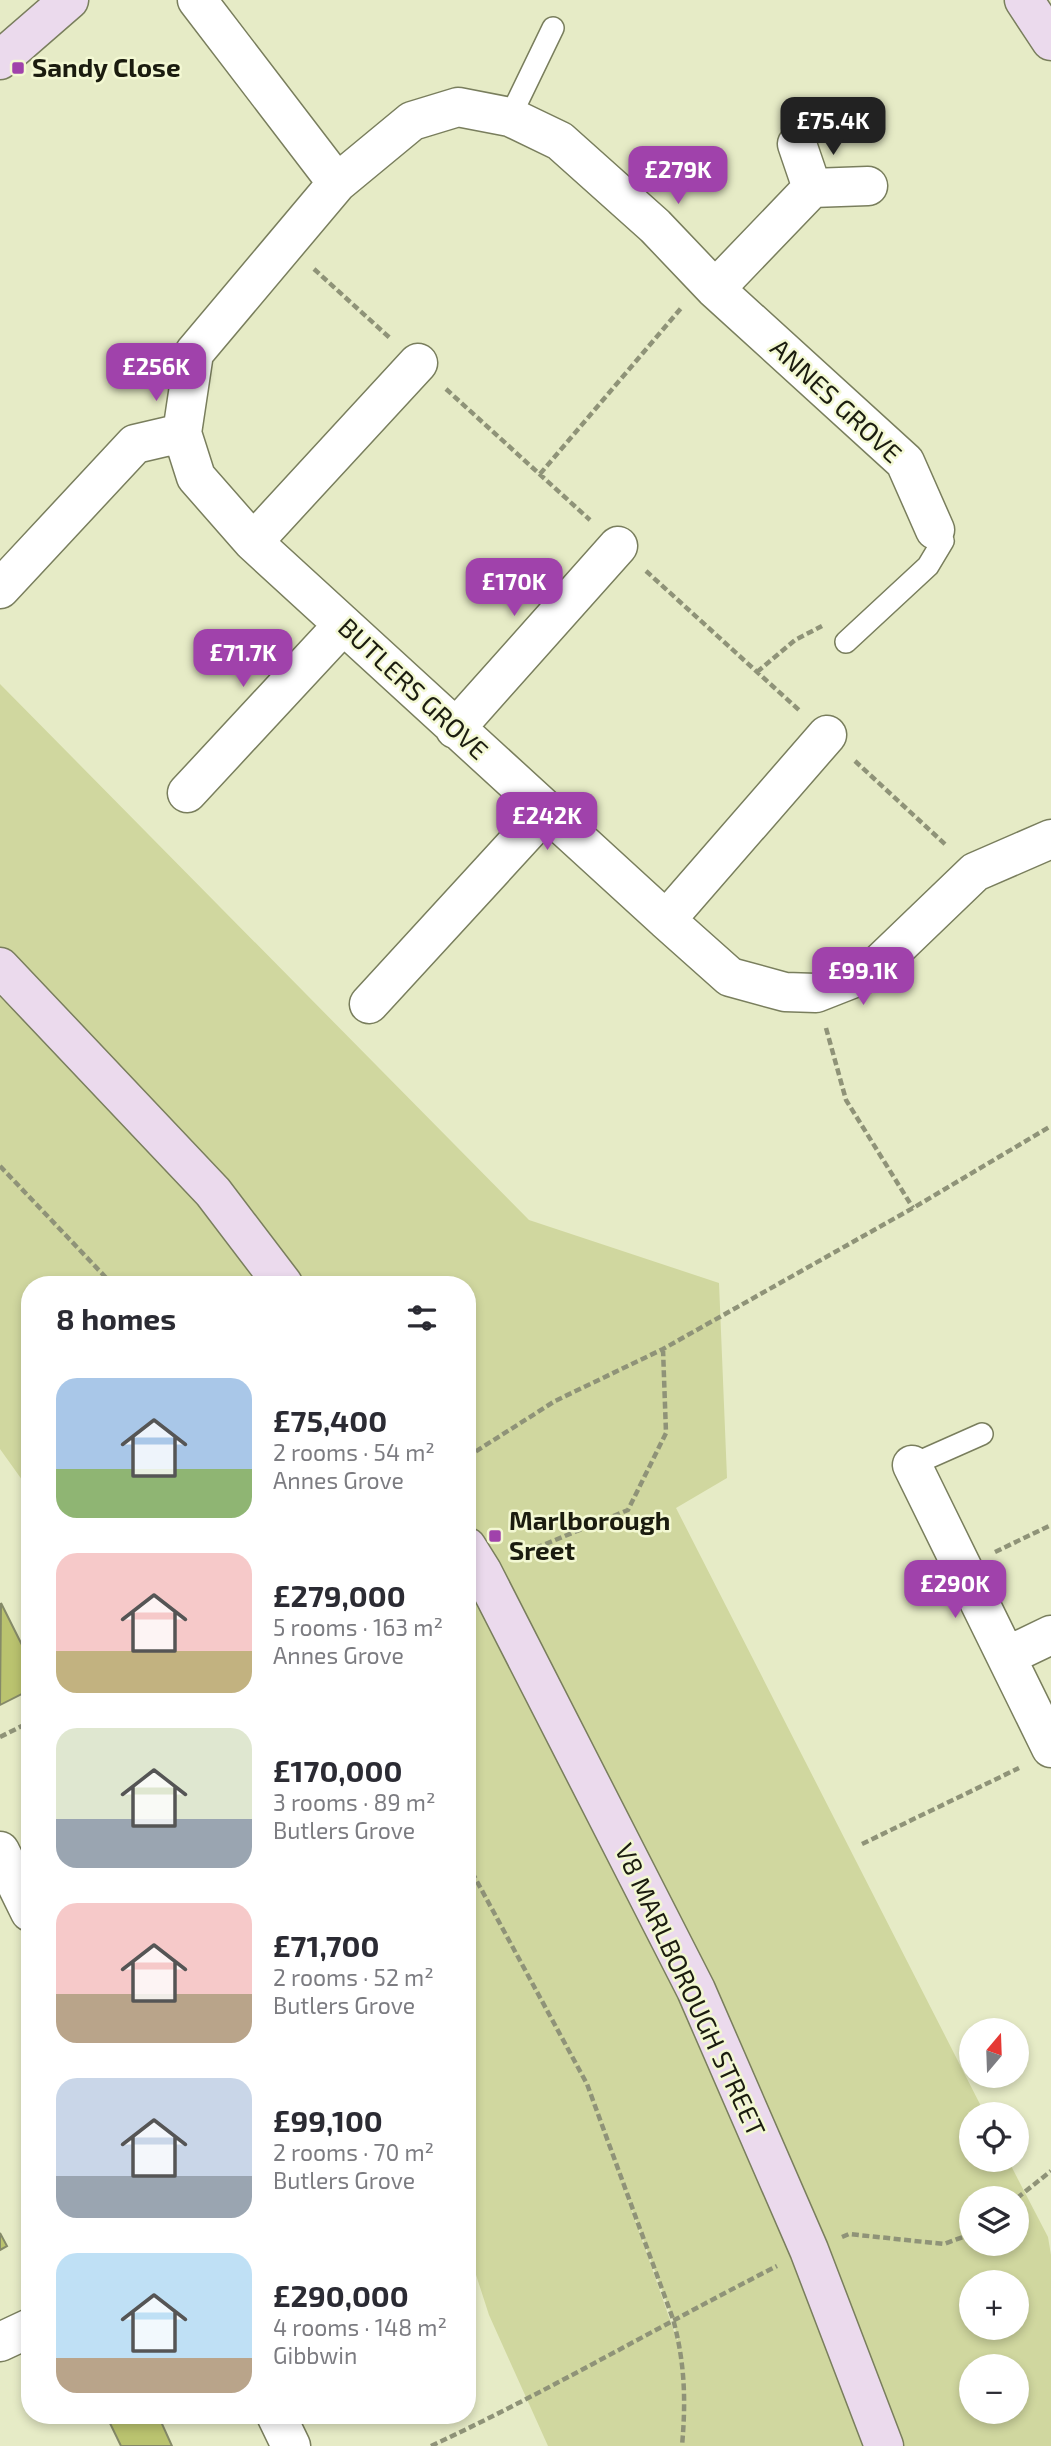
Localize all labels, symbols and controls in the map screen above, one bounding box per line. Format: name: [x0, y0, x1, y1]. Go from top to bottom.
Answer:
place label: Sandy Close: [32, 51, 181, 83]
marker: Sandy Close: [10, 60, 26, 76]
pin: £75.4K: [776, 97, 890, 157]
text: £75.4K: [796, 106, 870, 134]
pin: £279K: [629, 146, 727, 206]
text: £279K: [644, 155, 712, 183]
street label: ANNES GROVE: [765, 331, 909, 468]
pin: £256K: [107, 344, 205, 403]
text: £256K: [122, 352, 190, 380]
pin: £170K: [465, 558, 563, 618]
text: £170K: [482, 567, 546, 595]
street label: BUTLERS GROVE: [333, 611, 495, 765]
pin: £71.7K: [186, 630, 300, 689]
text: £71.7K: [209, 638, 277, 666]
pin: £242K: [498, 792, 596, 852]
text: £242K: [512, 801, 582, 829]
pin: £99.1K: [806, 948, 920, 1007]
text: £99.1K: [828, 956, 898, 984]
icon: filters: [403, 1299, 441, 1337]
text: 8 homes: [56, 1300, 176, 1336]
text: £75,400: [273, 1402, 387, 1438]
icon: home: [112, 1406, 196, 1490]
text: 2 rooms · 54 m²: [273, 1438, 435, 1466]
text: Annes Grove: [273, 1466, 404, 1494]
place label: Marlborough Sreet: [509, 1504, 670, 1565]
marker: Marlborough Sreet: [487, 1528, 503, 1544]
pin: £290K: [906, 1560, 1004, 1620]
text: £290K: [920, 1569, 990, 1597]
text: £279,000: [273, 1577, 406, 1613]
icon: home: [112, 1581, 196, 1665]
text: 5 rooms · 163 m²: [273, 1613, 443, 1641]
text: Annes Grove: [273, 1641, 404, 1669]
text: £170,000: [273, 1752, 402, 1788]
icon: home: [112, 1756, 196, 1840]
text: 3 rooms · 89 m²: [273, 1788, 435, 1816]
text: Butlers Grove: [273, 1816, 415, 1844]
street label: V8 MARLBOROUGH STREET: [610, 1838, 773, 2141]
text: £71,700: [273, 1927, 379, 1963]
icon: home: [112, 1931, 196, 2015]
text: 2 rooms · 52 m²: [273, 1963, 434, 1991]
text: Butlers Grove: [273, 1991, 415, 2019]
north arrow: [959, 2018, 1029, 2088]
map controls: [959, 2018, 1029, 2424]
text: £99,100: [273, 2102, 383, 2138]
button: locate: [959, 2102, 1029, 2172]
icon: home: [112, 2106, 196, 2190]
text: 2 rooms · 70 m²: [273, 2138, 434, 2166]
text: Butlers Grove: [273, 2166, 415, 2194]
button: layers: [959, 2186, 1029, 2256]
button: +: [959, 2270, 1029, 2340]
text: £290,000: [273, 2277, 409, 2313]
icon: home: [112, 2281, 196, 2365]
text: 4 rooms · 148 m²: [273, 2313, 447, 2341]
text: Gibbwin: [273, 2341, 357, 2369]
button: −: [959, 2354, 1029, 2424]

